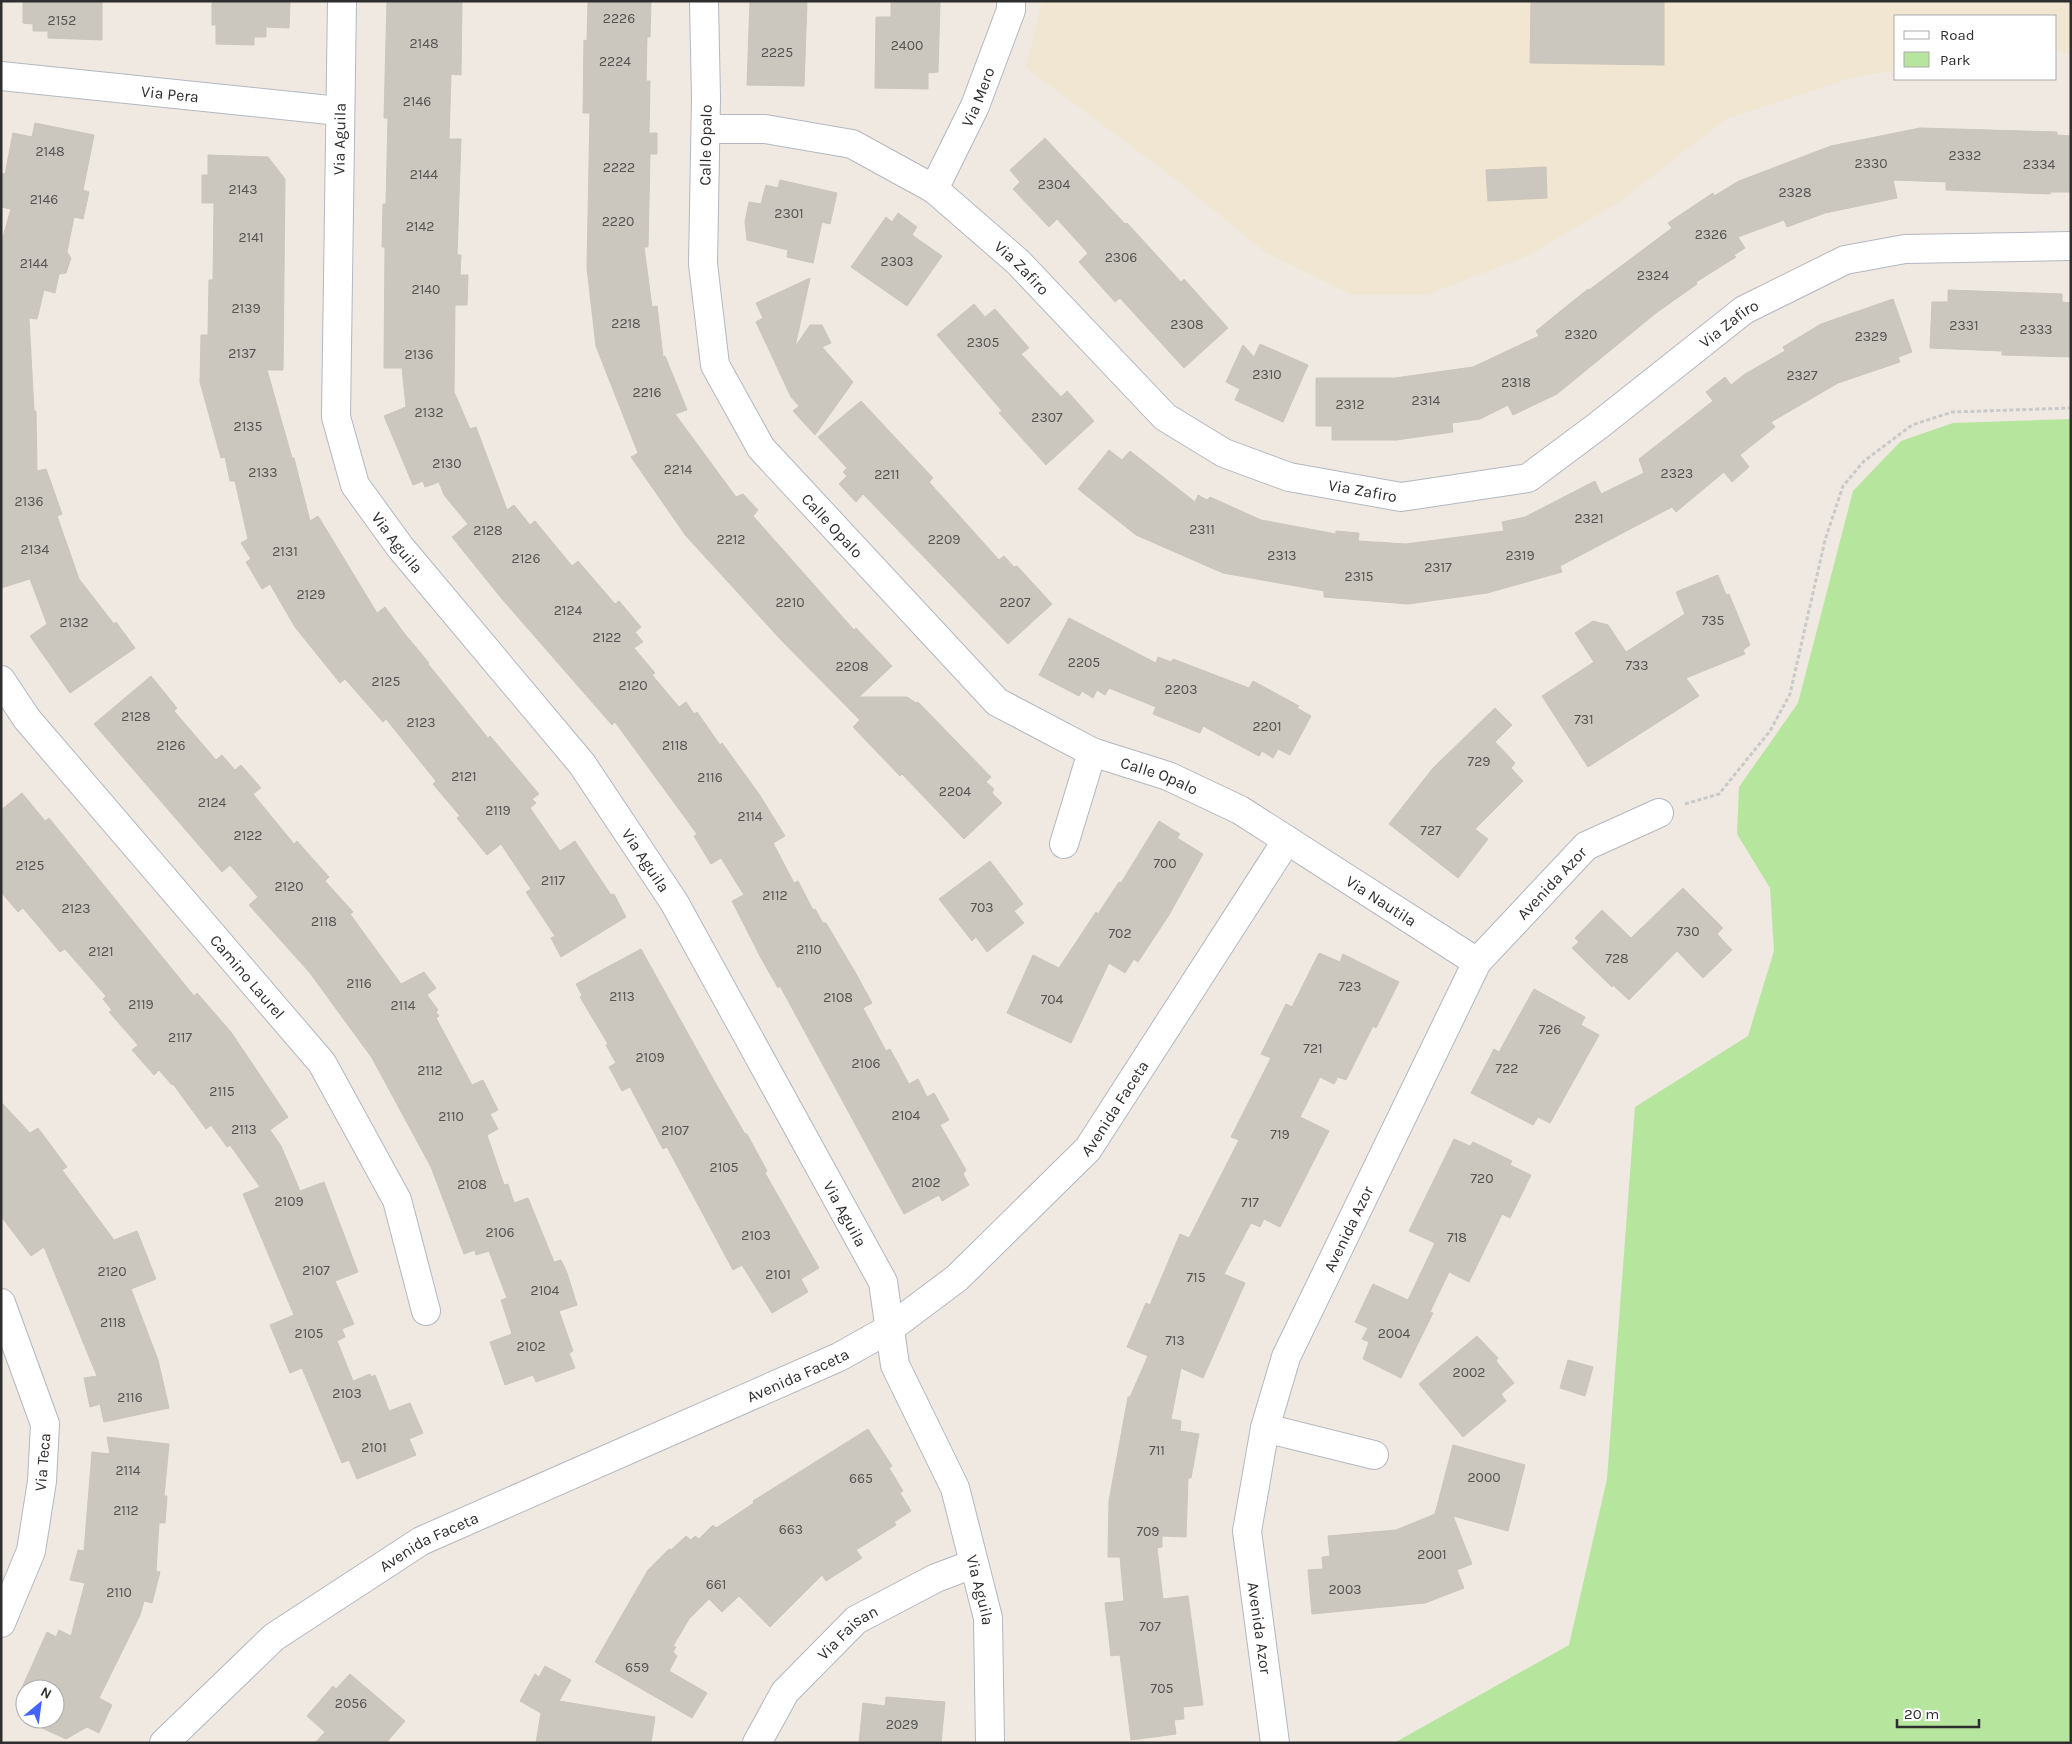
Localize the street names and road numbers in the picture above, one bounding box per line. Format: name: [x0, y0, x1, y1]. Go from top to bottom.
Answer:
street label: Via Mero: [957, 65, 999, 130]
street label: Via Pera: [140, 82, 200, 106]
street label: Via Aguila: [329, 103, 350, 175]
street label: Calle Opalo: [695, 104, 716, 186]
street label: Via Zafiro: [990, 237, 1053, 299]
street label: Via Zafiro: [1696, 295, 1762, 352]
street label: Via Zafiro: [1327, 475, 1398, 506]
street label: Calle Opalo: [798, 489, 867, 562]
street label: Via Aguila: [368, 508, 427, 577]
street label: Calle Opalo: [1118, 753, 1201, 799]
street label: Via Aguila: [618, 825, 674, 896]
street label: Avenida Azor: [1513, 843, 1591, 923]
street label: Via Nautila: [1342, 872, 1420, 931]
street label: Camino Laurel: [206, 931, 289, 1023]
street label: Avenida Faceta: [1077, 1057, 1153, 1160]
street label: Via Aguila: [819, 1178, 871, 1250]
street label: Avenida Azor: [1320, 1183, 1377, 1275]
street label: Avenida Faceta: [744, 1344, 852, 1406]
street label: Via Teca: [30, 1432, 55, 1492]
street label: Avenida Faceta: [376, 1508, 481, 1576]
street label: Via Aguila: [962, 1553, 997, 1626]
street label: Avenida Azor: [1244, 1581, 1275, 1676]
street label: Via Faisan: [813, 1601, 881, 1664]

